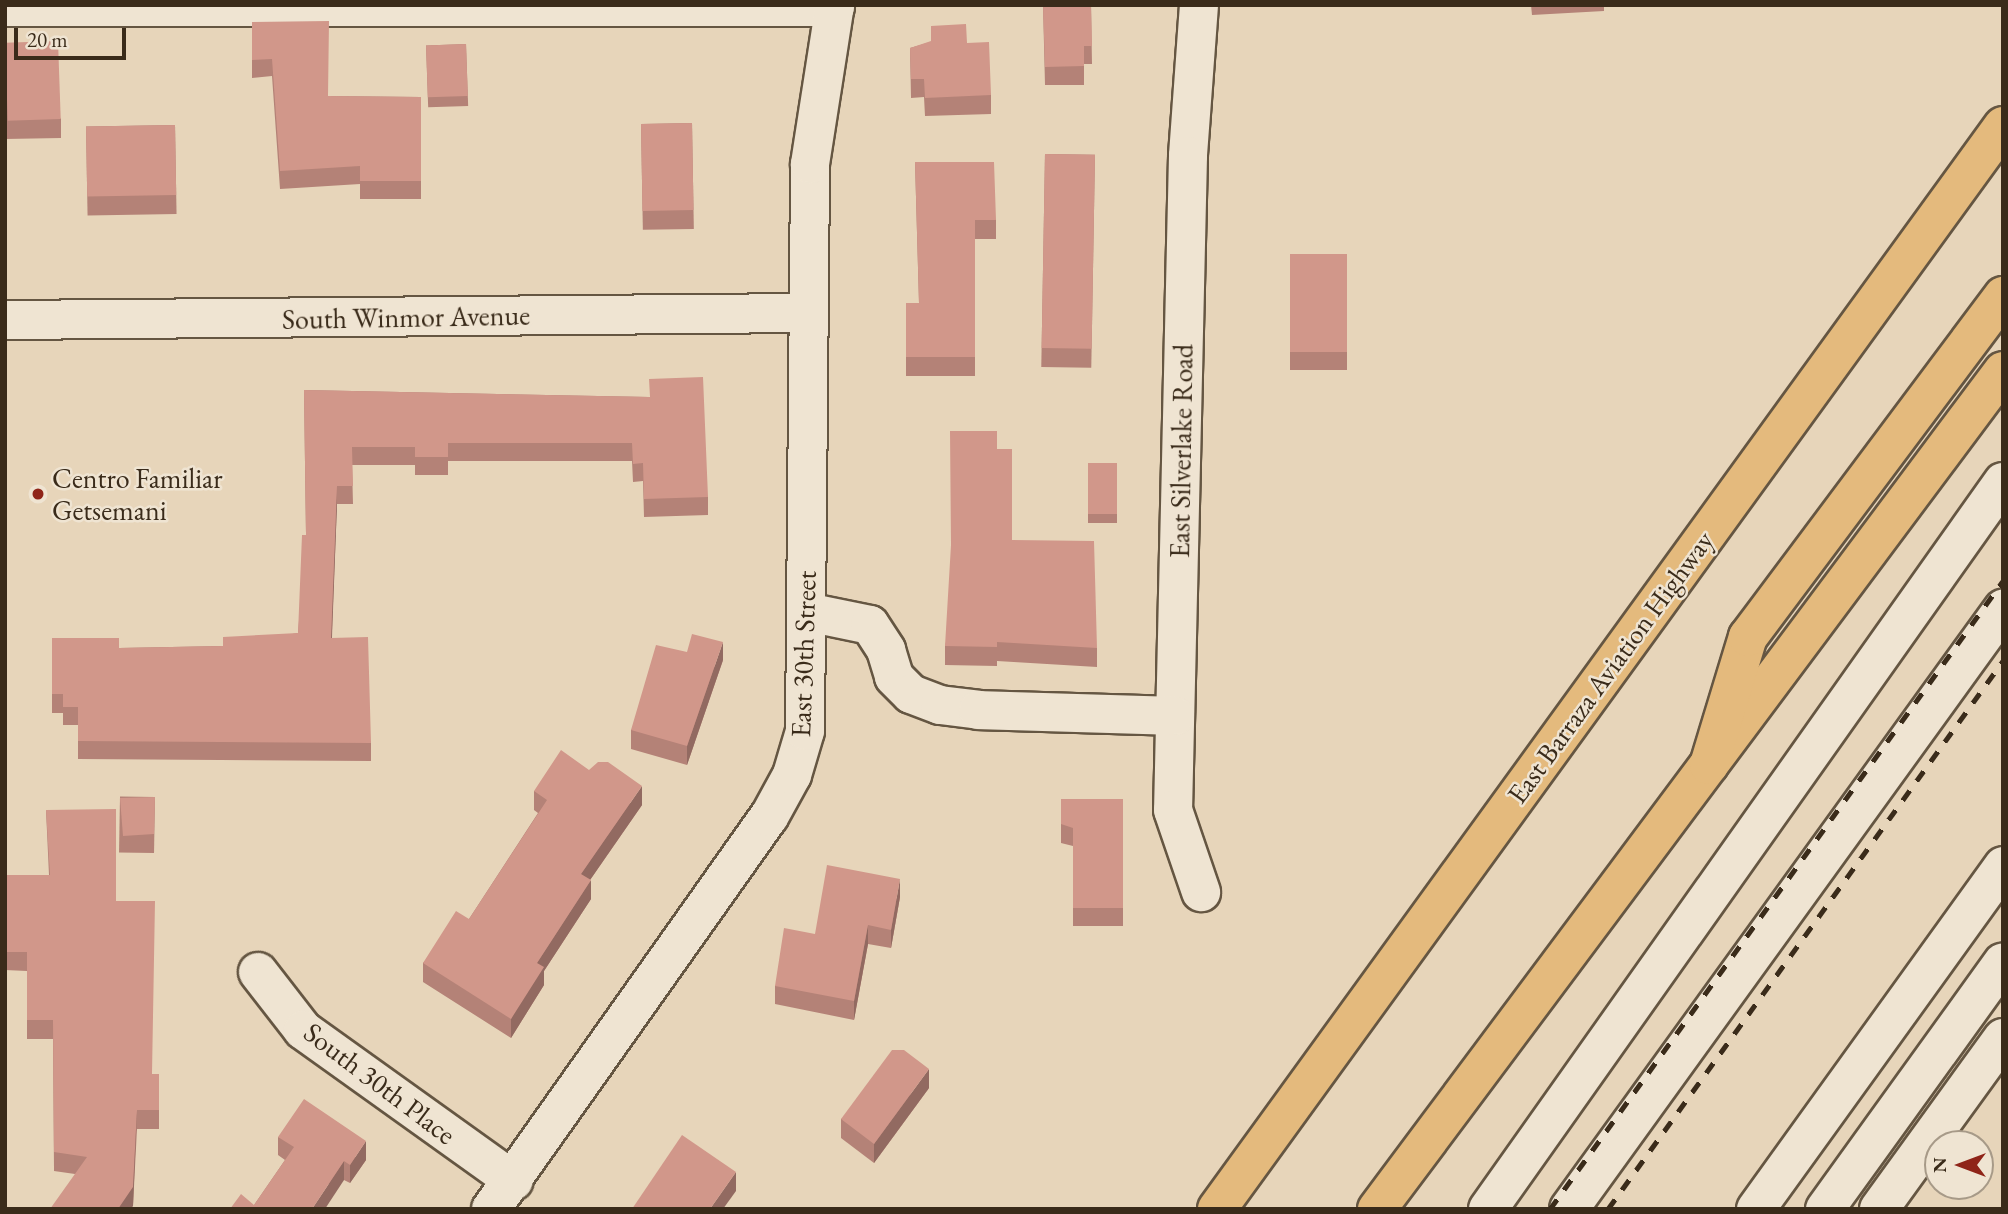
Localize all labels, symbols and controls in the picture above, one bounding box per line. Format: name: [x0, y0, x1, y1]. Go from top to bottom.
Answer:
scale bar: [18, 14, 130, 58]
text: 20 m: [27, 26, 68, 53]
street label: South Winmor Avenue: [282, 298, 530, 336]
street label: East Silverlake Road: [1162, 344, 1200, 558]
place label: Centro Familiar Getsemani: [52, 461, 223, 527]
marker: Centro Familiar Getsemani: [30, 486, 46, 502]
street label: East Barraza Aviation Highway: [1500, 524, 1720, 810]
street label: East 30th Street: [783, 570, 823, 738]
street label: South 30th Place: [298, 1015, 462, 1151]
north arrow: [1924, 1130, 1994, 1200]
text: N: [1927, 1157, 1952, 1173]

